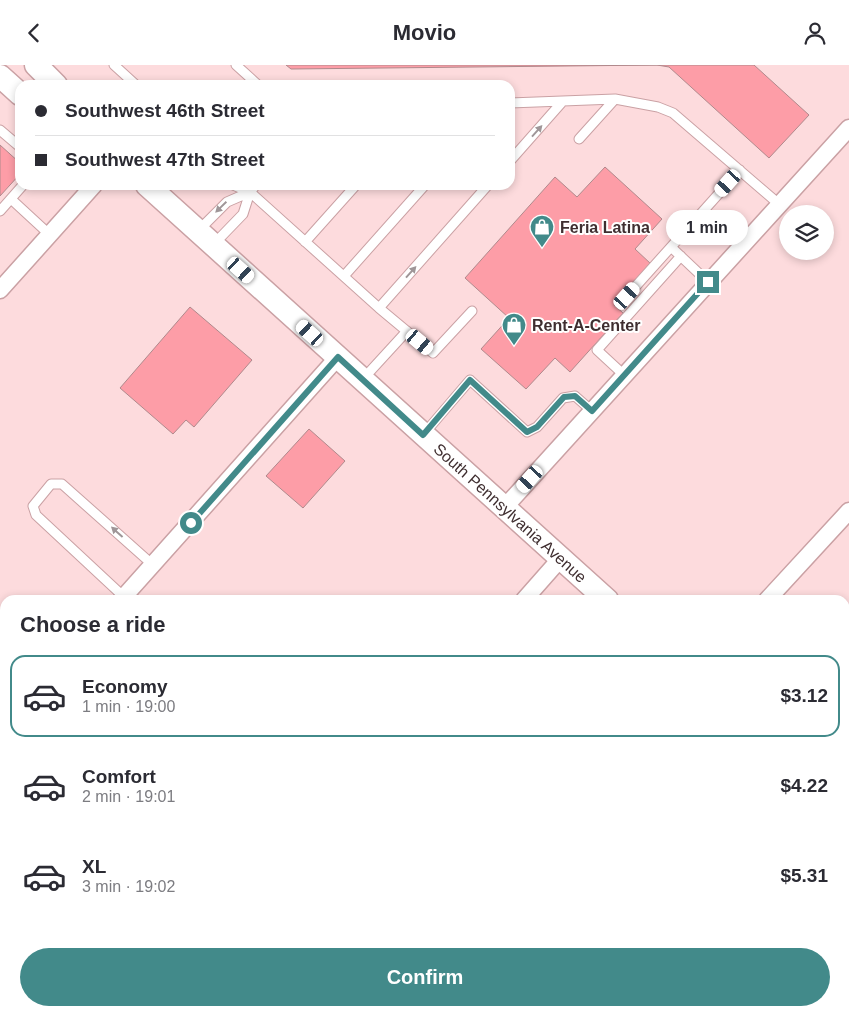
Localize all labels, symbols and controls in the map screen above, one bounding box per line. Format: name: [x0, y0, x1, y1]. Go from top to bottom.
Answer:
icon: back: [20, 19, 48, 47]
icon: person: [801, 19, 829, 47]
text: Movio: [393, 20, 456, 45]
text: Southwest 46th Street: [65, 100, 265, 121]
one-way arrow: [531, 125, 542, 138]
text: Southwest 47th Street: [65, 149, 265, 170]
car: [712, 167, 743, 199]
one-way arrow: [216, 201, 228, 213]
map controls: [779, 205, 834, 260]
button: layers: [779, 205, 834, 260]
callout: 1 min: [667, 209, 749, 245]
shop icon: Feria Latina: [529, 214, 555, 248]
place label: Feria Latina: [560, 219, 650, 236]
text: 1 min: [686, 219, 728, 236]
car: [224, 254, 257, 286]
one-way arrow: [405, 266, 417, 278]
route end: [697, 271, 719, 293]
car: [611, 280, 642, 312]
shop icon: Rent-A-Center: [501, 312, 527, 346]
car: [293, 317, 326, 349]
place label: Rent-A-Center: [532, 317, 640, 334]
car: [403, 327, 436, 357]
street label: South Pennsylvania Avenue: [430, 440, 590, 586]
car: [514, 463, 545, 495]
route start: [180, 512, 202, 534]
one-way arrow: [111, 526, 123, 538]
text: Choose a ride: [20, 612, 165, 637]
icon: car: [22, 674, 67, 719]
text: Economy: [82, 676, 168, 697]
text: $3.12: [780, 685, 828, 706]
text: 1 min · 19:00: [82, 698, 175, 715]
icon: car: [22, 764, 67, 809]
text: Comfort: [82, 766, 156, 787]
text: $4.22: [780, 775, 828, 796]
text: 2 min · 19:01: [82, 788, 175, 805]
icon: car: [22, 854, 67, 899]
text: XL: [82, 856, 106, 877]
text: $5.31: [780, 865, 828, 886]
text: 3 min · 19:02: [82, 878, 175, 895]
button: Confirm: [20, 948, 830, 1006]

